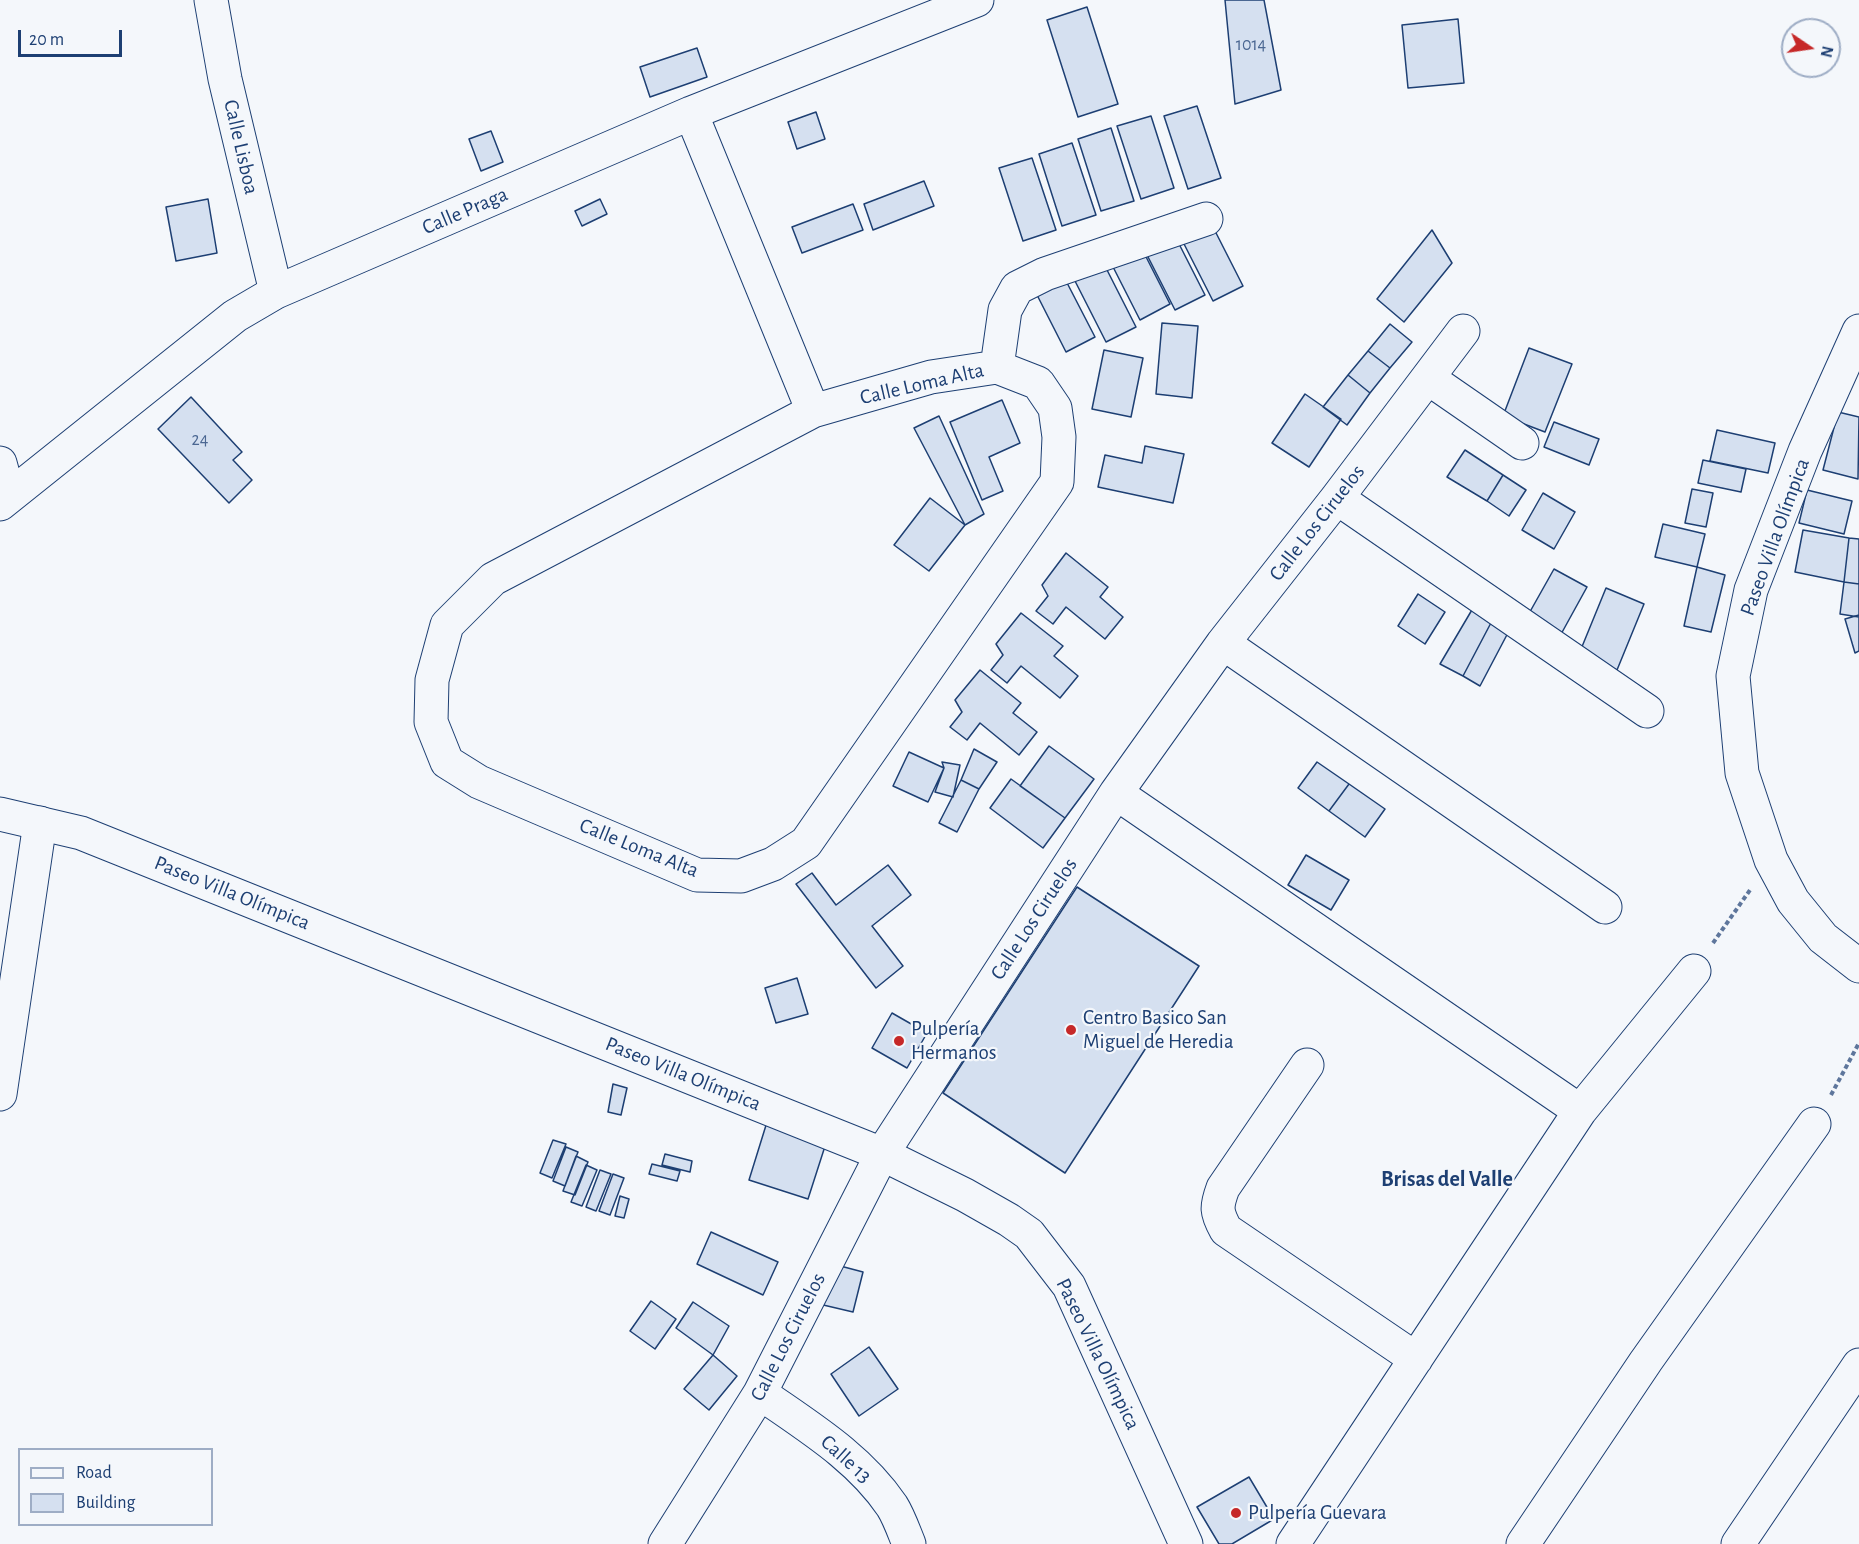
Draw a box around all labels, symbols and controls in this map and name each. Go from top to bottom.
scale bar [21,18,124,56]
north arrow [1781,18,1841,78]
text: 20 m [29,31,64,49]
house number: 1014 [1236,34,1266,56]
text: N [1818,44,1836,59]
street label: Calle Lisboa [218,97,264,197]
street label: Calle Praga [418,182,512,240]
street label: Calle Loma Alta [858,358,986,410]
house number: 24 [192,429,208,451]
street label: Paseo Villa Olímpica [1735,455,1815,619]
street label: Calle Los Ciruelos [1264,460,1370,586]
street label: Calle Loma Alta [576,813,702,883]
street label: Paseo Villa Olímpica [151,850,313,936]
street label: Calle Los Ciruelos [985,853,1083,985]
place label: Centro Basico San Miguel de Heredia [1083,1005,1234,1055]
place label: Pulpería Hermanos [911,1016,997,1066]
marker: Centro Basico San Miguel de Heredia [1064,1023,1078,1037]
street label: Paseo Villa Olímpica [602,1031,764,1117]
marker: Pulpería Hermanos [892,1034,906,1048]
district label: Brisas del Valle [1381,1166,1513,1192]
street label: Calle Los Ciruelos [745,1269,831,1405]
street label: Paseo Villa Olímpica [1050,1274,1146,1434]
street label: Calle 13 [815,1430,877,1488]
legend [18,1448,213,1526]
text: Road [76,1464,112,1482]
text: Building [76,1494,135,1512]
place label: Pulpería Guevara [1248,1500,1387,1526]
marker: Pulpería Guevara [1229,1506,1243,1520]

